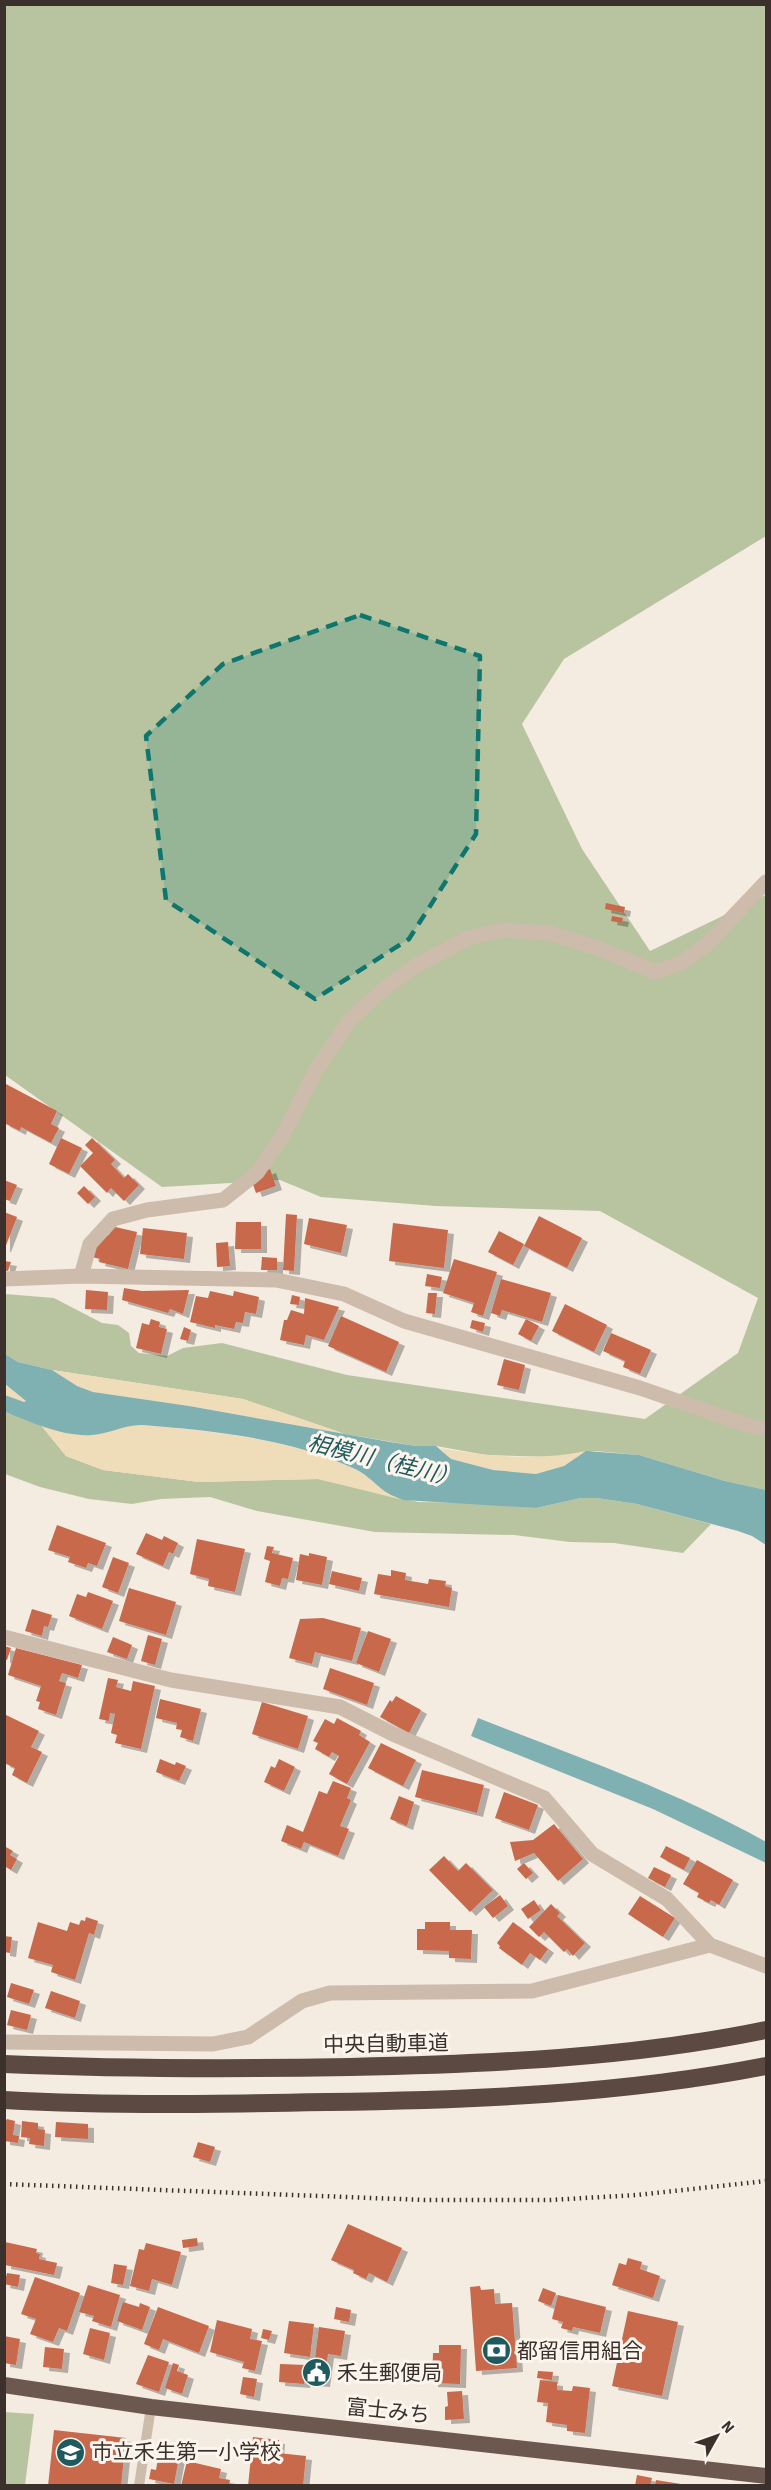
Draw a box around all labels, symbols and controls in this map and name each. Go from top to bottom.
water label: 相模川（桂川） [304,1427,462,1495]
street label: 中央自動車道 [323,2028,449,2060]
bank icon: 都留信用組合 [480,2335,512,2367]
place label: 都留信用組合 [517,2336,643,2366]
public building icon: 禾生郵便局 [300,2357,332,2389]
place label: 禾生郵便局 [337,2358,442,2388]
street label: 富士みち [345,2392,431,2430]
north arrow [687,2406,747,2466]
text: N [716,2416,740,2438]
school or university icon: 市立禾生第一小学校 [55,2436,87,2468]
place label: 市立禾生第一小学校 [92,2437,281,2467]

